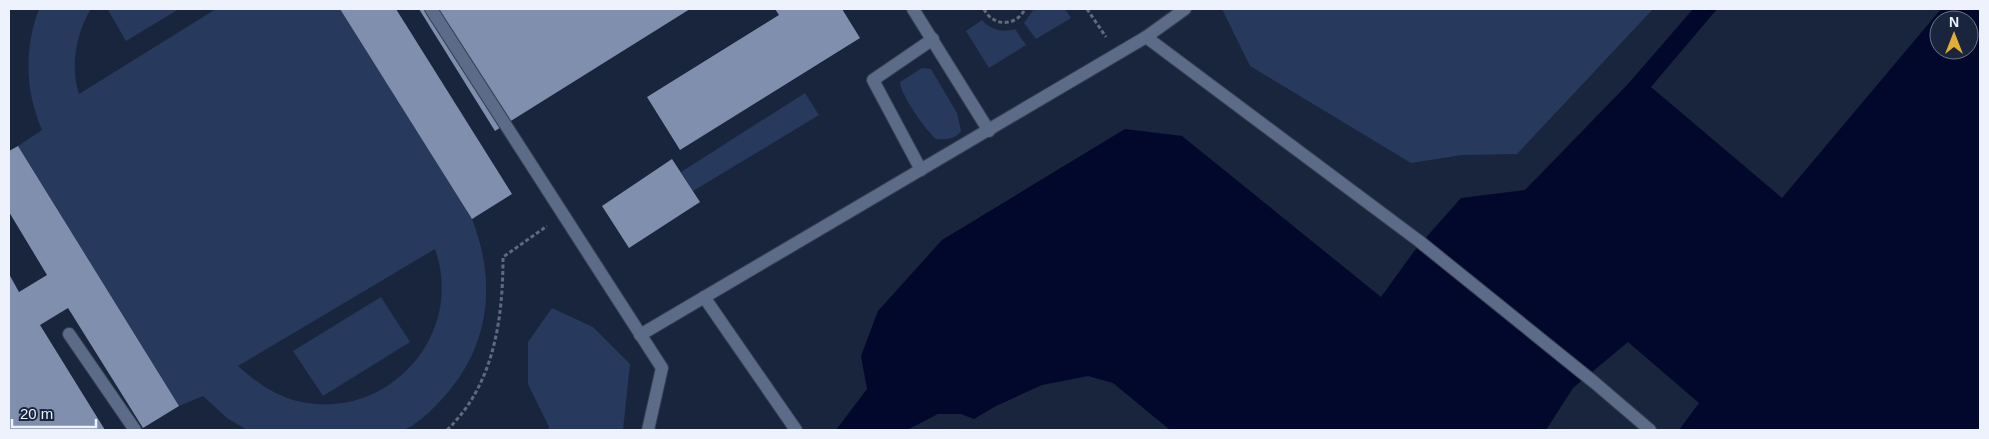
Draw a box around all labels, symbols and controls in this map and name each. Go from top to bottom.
north arrow [1929,10,1979,60]
text: N [1949,14,1959,30]
scale bar [12,396,96,428]
text: 20 m [20,405,53,422]

